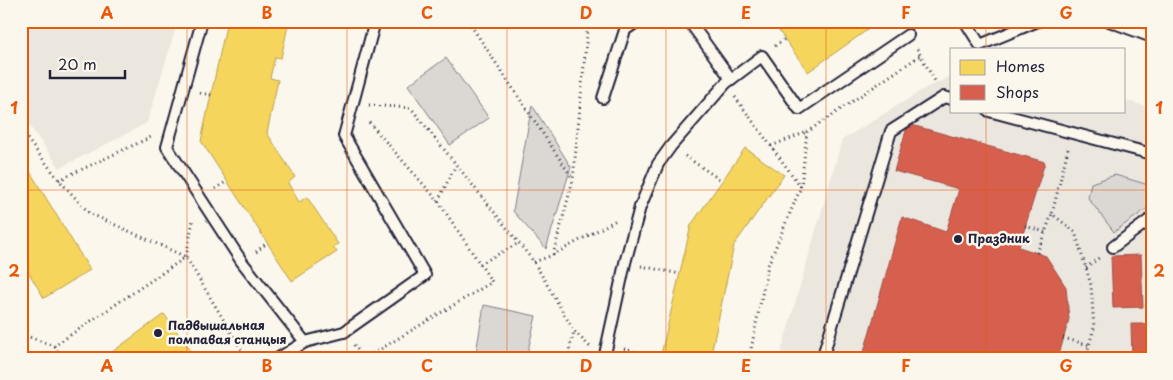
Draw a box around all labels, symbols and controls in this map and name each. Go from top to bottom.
text: A [101,0,114,24]
text: B [262,0,273,24]
text: C [421,0,433,24]
text: D [580,0,592,24]
text: E [741,0,751,24]
text: F [901,0,911,24]
text: G [1059,0,1073,24]
scale bar [50,48,125,80]
legend [950,48,1126,112]
text: 20 m [58,52,97,75]
text: Homes [996,54,1045,77]
text: Shops [996,80,1039,103]
text: 1 [10,95,18,119]
text: 1 [1155,95,1163,119]
place label: Праздник [968,229,1030,247]
marker: Праздник [952,233,964,245]
text: 2 [8,258,20,282]
text: 2 [1153,258,1165,282]
place label: Падвышальная помпавая станцыя [168,316,287,348]
marker: Падвышальная помпавая станцыя [152,327,164,339]
text: A [101,353,114,377]
text: B [262,353,273,377]
text: C [421,353,433,377]
text: D [580,353,592,377]
text: E [741,353,751,377]
text: F [901,353,911,377]
text: G [1059,353,1073,377]

